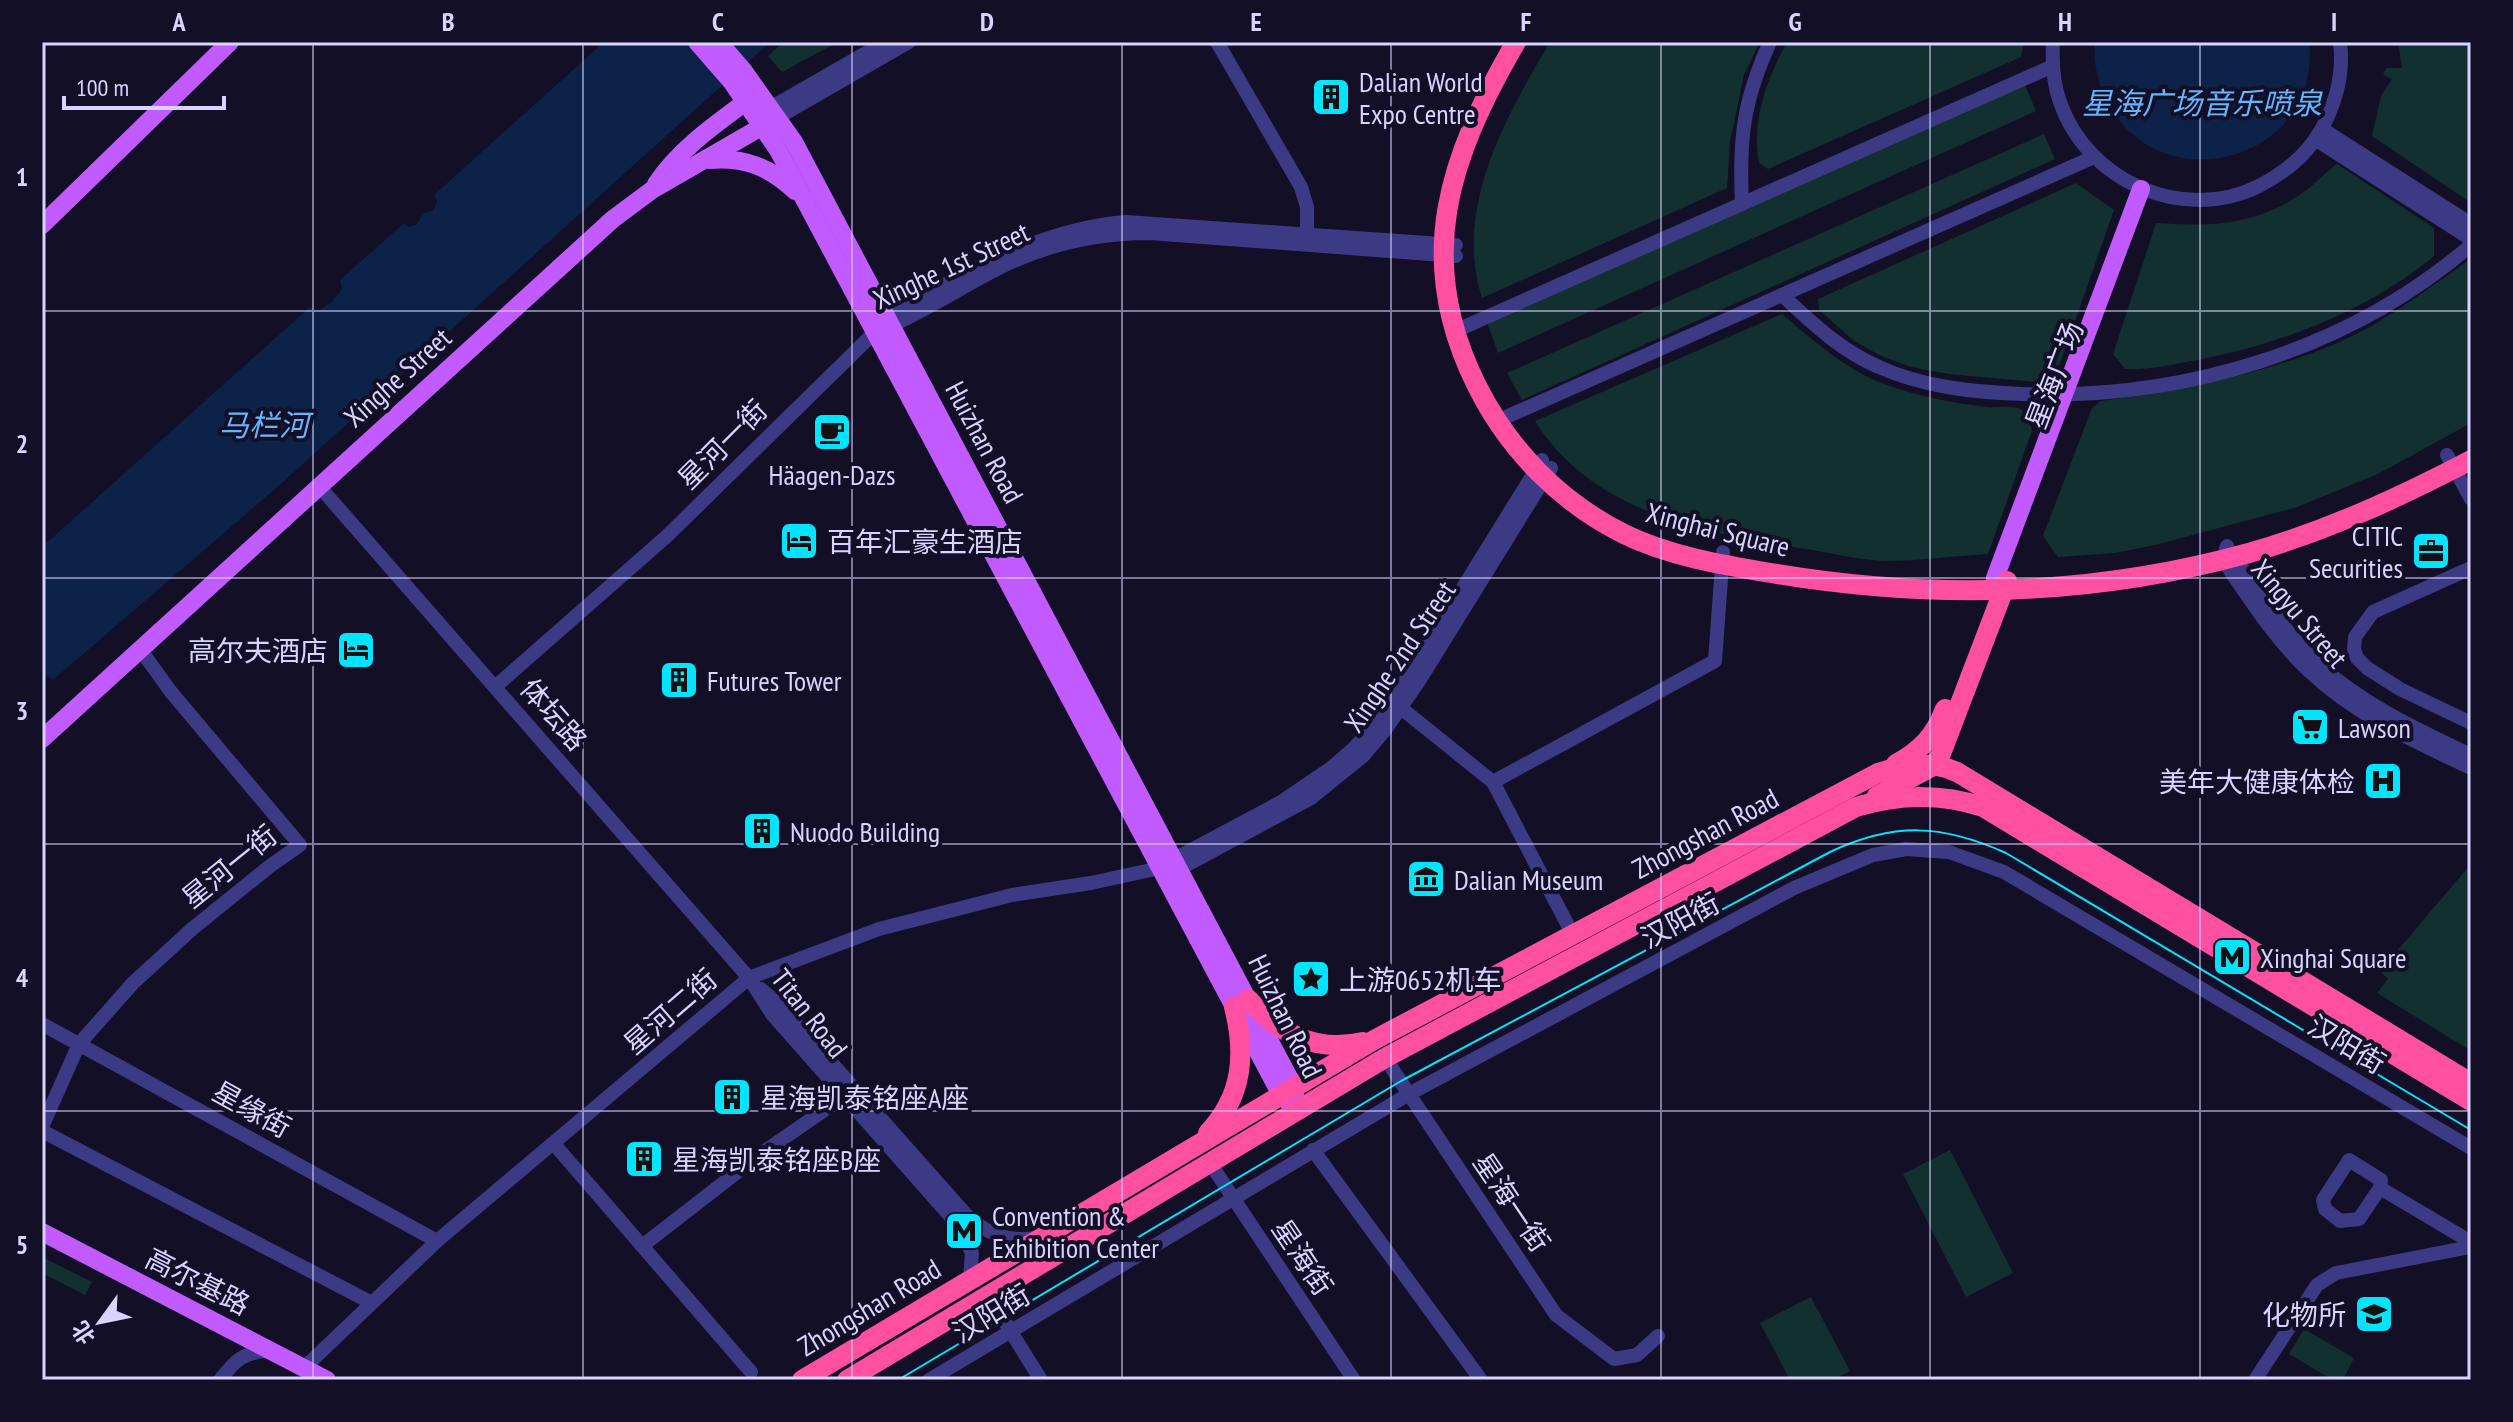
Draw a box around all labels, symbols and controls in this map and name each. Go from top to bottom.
text: A [171,5,186,38]
text: B [442,5,455,38]
text: C [712,5,724,38]
text: D [980,5,994,38]
text: E [1250,5,1262,38]
text: F [1521,5,1532,38]
text: G [1788,5,1802,38]
text: H [2058,5,2072,38]
text: I [2331,5,2337,38]
scale bar [64,60,224,110]
place label: Dalian World Expo Centre [1359,63,1483,132]
text: 100 m [76,72,129,103]
building icon: Dalian World Expo Centre [1310,76,1352,118]
water label: 星海广场音乐喷泉 [2082,83,2323,122]
text: 1 [16,160,28,193]
street label: Xinghe 1st Street [867,213,1035,317]
street label: 星海广场 [2017,316,2091,434]
street label: Xinghe Street [335,319,459,435]
street label: Huizhan Road [937,375,1033,509]
street label: 星河一街 [669,391,775,497]
water label: 马栏河 [219,405,314,444]
cafe icon: Häagen-Dazs [811,411,853,453]
text: 2 [16,427,28,460]
place label: Häagen-Dazs [769,456,895,493]
street label: Xinghai Square [1642,493,1794,565]
place label: CITIC Securities [2309,517,2403,586]
hotel icon: 百年汇豪生酒店 [778,520,820,562]
place label: 百年汇豪生酒店 [827,523,1023,560]
office icon: CITIC Securities [2410,530,2452,572]
street label: Xingyu Street [2244,551,2356,675]
street label: Xinghe 2nd Street [1335,573,1463,739]
hotel icon: 高尔夫酒店 [335,629,377,671]
place label: 高尔夫酒店 [188,632,328,669]
building icon: Futures Tower [658,659,700,701]
place label: Futures Tower [707,662,842,699]
street label: 体坛路 [512,670,596,758]
text: 3 [16,694,28,727]
supermarket icon: Lawson [2289,706,2331,748]
place label: Lawson [2338,709,2411,746]
hospital icon: 美年大健康体检 [2362,760,2404,802]
place label: 美年大健康体检 [2159,763,2355,800]
street label: Zhongshan Road [1626,779,1784,887]
building icon: Nuodo Building [741,810,783,852]
place label: Nuodo Building [790,813,940,850]
street label: 星河一街 [174,816,284,916]
museum icon: Dalian Museum [1405,858,1447,900]
place label: Dalian Museum [1454,861,1603,898]
street label: 汉阳街 [1634,884,1726,956]
metro station icon: Xinghai Square [2211,936,2253,978]
place label: Xinghai Square [2260,939,2407,976]
street label: Huizhan Road [1240,948,1332,1084]
place icon: 上游0652机车 [1290,958,1332,1000]
street label: 星河二街 [616,960,724,1062]
text: 4 [16,961,29,994]
street label: Titan Road [764,961,856,1065]
place label: 上游0652机车 [1339,961,1501,998]
street label: 汉阳街 [2301,1007,2393,1081]
street label: 星缘街 [206,1072,298,1146]
building icon: 星海凯泰铭座A座 [711,1076,753,1118]
place label: 星海凯泰铭座A座 [760,1079,969,1116]
building icon: 星海凯泰铭座B座 [623,1138,665,1180]
place label: 星海凯泰铭座B座 [672,1141,881,1178]
street label: 星海一街 [1465,1145,1559,1259]
place label: Convention & Exhibition Center [992,1197,1159,1266]
metro station icon: Convention & Exhibition Center [943,1210,985,1252]
street label: 星海街 [1264,1212,1342,1302]
text: 5 [16,1228,28,1261]
street label: 高尔基路 [140,1239,256,1323]
street label: Zhongshan Road [791,1250,947,1364]
street label: 汉阳街 [945,1276,1037,1350]
north arrow [60,1282,140,1362]
school or university icon: 化物所 [2353,1293,2395,1335]
place label: 化物所 [2262,1296,2346,1333]
text: 北 [65,1316,101,1350]

